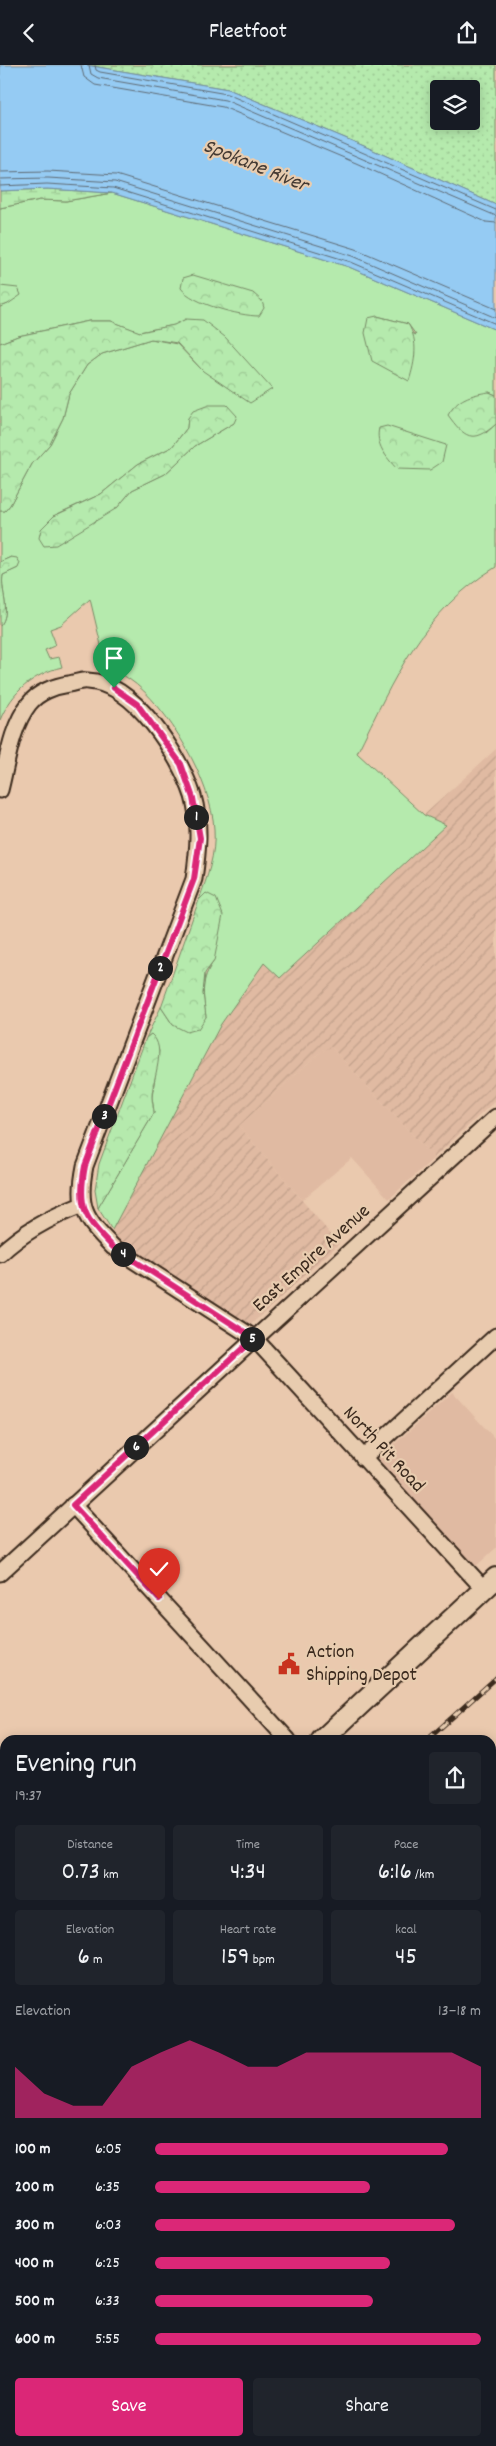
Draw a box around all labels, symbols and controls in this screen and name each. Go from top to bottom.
text: Fleetfoot [209,17,287,48]
icon: back [15,19,43,47]
icon: share [453,19,481,47]
map controls [430,80,480,130]
button: layers [430,80,480,130]
water label: Spokane River [198,132,314,202]
pin [93,637,135,688]
icon: arrive [100,644,128,672]
pin: 1 [184,805,208,829]
text: 1 [195,807,198,827]
pin: 2 [148,955,172,981]
text: 2 [157,958,164,978]
pin: 3 [92,1103,116,1129]
text: 3 [101,1106,108,1126]
street label: East Empire Avenue [247,1198,377,1320]
pin: 4 [110,1241,136,1267]
text: 4 [121,1244,126,1264]
pin: 5 [240,1327,264,1351]
text: 5 [249,1329,256,1349]
street label: North Pit Road [335,1400,431,1500]
pin: 6 [124,1435,148,1459]
text: 6 [133,1437,140,1457]
pin [138,1548,180,1599]
icon: check [145,1555,173,1583]
place label: Action Shipping Depot [306,1639,417,1690]
public building icon: Action Shipping Depot [276,1651,302,1677]
text: Evening run [15,1746,137,1786]
button: share [429,1752,481,1804]
text: 19:37 [15,1785,42,1808]
text: Distance [67,1835,113,1855]
text: Time [236,1835,260,1855]
text: Pace [394,1835,418,1855]
text: 0.73 [61,1855,100,1891]
text: 4:34 [230,1855,266,1891]
text: 6:16 [378,1855,412,1891]
text: km [100,1865,119,1885]
text: /km [412,1865,434,1885]
text: Elevation [66,1920,114,1940]
text: Heart rate [220,1920,276,1940]
text: kcal [395,1920,417,1940]
text: 6 [77,1940,90,1976]
text: 159 [221,1940,250,1976]
text: 45 [395,1940,417,1976]
text: m [90,1950,103,1970]
text: bpm [250,1950,275,1970]
text: Elevation [15,2000,71,2023]
text: 13–18 m [438,2000,481,2023]
text: 100 m [15,2138,51,2161]
text: 6:05 [95,2138,122,2161]
text: 200 m [15,2176,54,2199]
text: 6:35 [95,2176,120,2199]
text: 300 m [15,2214,54,2237]
text: 6:03 [95,2214,121,2237]
text: 400 m [15,2252,54,2275]
text: 6:25 [95,2252,120,2275]
text: 500 m [15,2290,55,2313]
text: 6:33 [95,2290,120,2313]
text: 600 m [15,2328,55,2351]
text: 5:55 [95,2328,120,2351]
button: Save [15,2378,243,2436]
button: Share [253,2378,481,2436]

